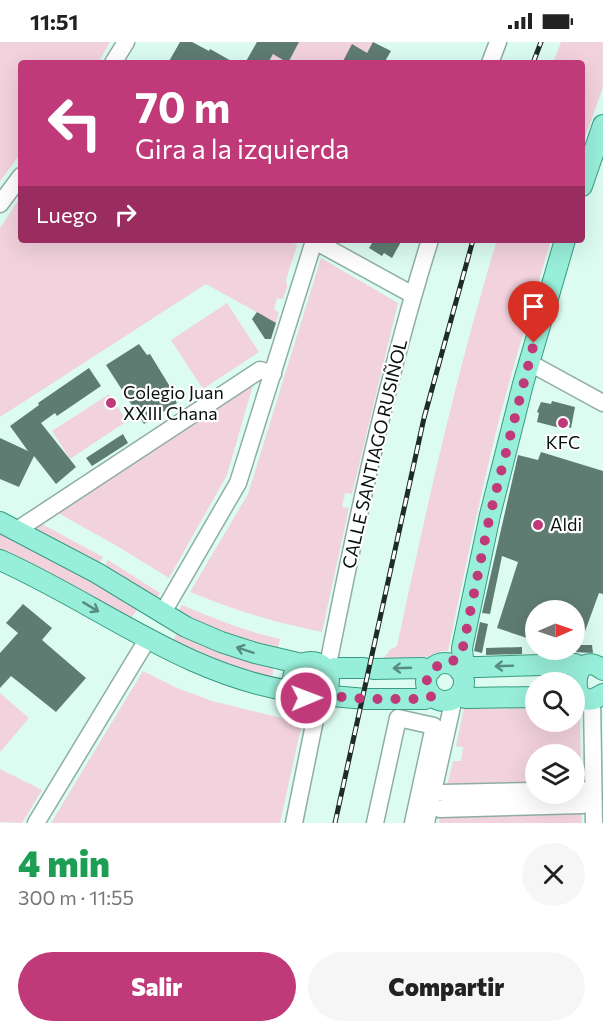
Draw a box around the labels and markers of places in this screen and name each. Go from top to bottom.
pin [508,281,559,343]
place label: Colegio Juan XXIII Chana [123,381,224,424]
marker: Colegio Juan XXIII Chana [104,396,118,410]
marker: KFC [556,416,570,430]
place label: KFC [546,431,580,453]
place label: Aldi [550,513,582,535]
marker: Aldi [531,518,545,532]

